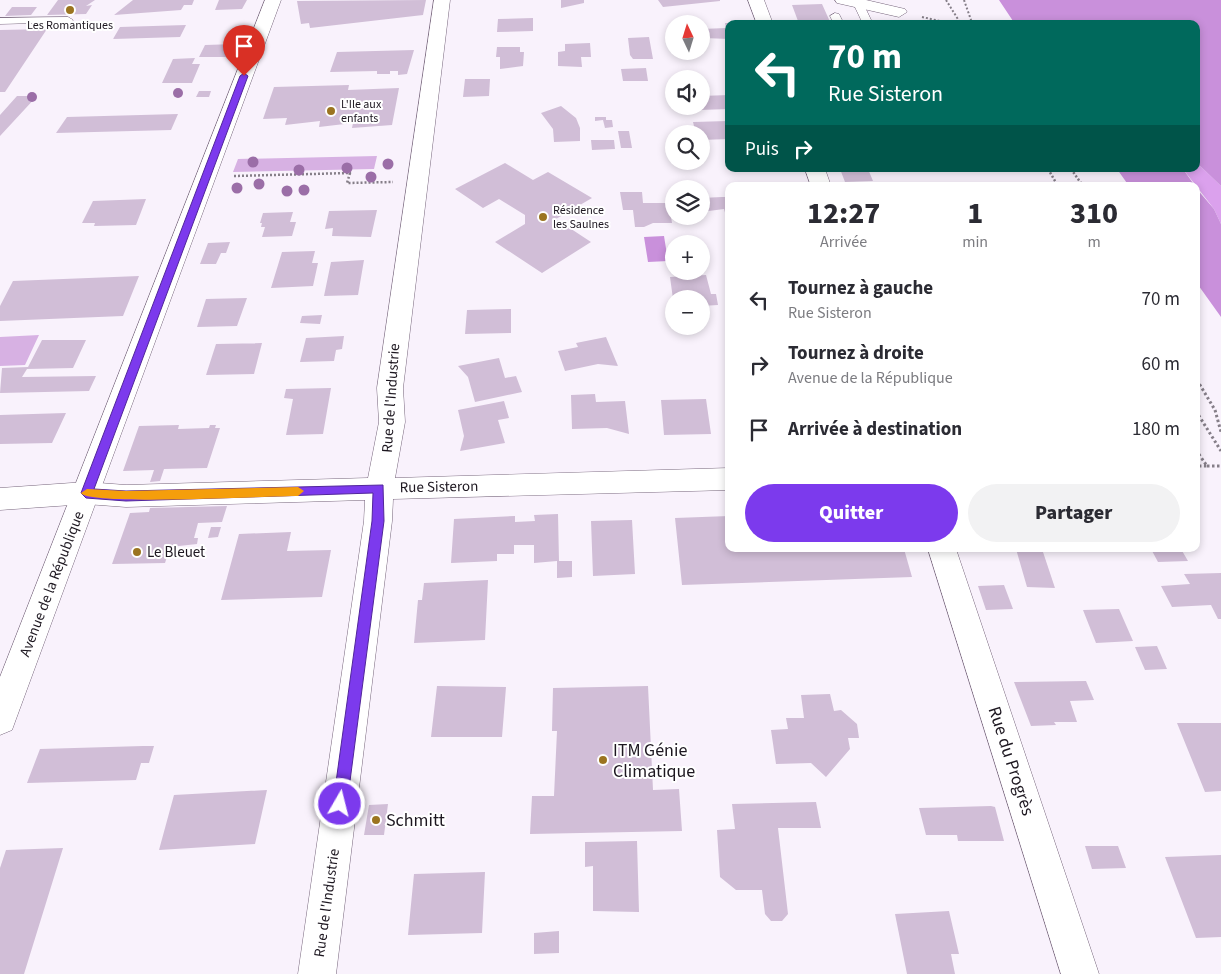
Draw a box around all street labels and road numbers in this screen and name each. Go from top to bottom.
street label: Rue de l'Industrie [377,343,405,453]
street label: Rue Sisteron [400,476,478,498]
street label: Avenue de la République [15,508,89,660]
street label: Rue du Progrès [982,703,1040,819]
street label: Rue de l'Industrie [309,847,345,959]

